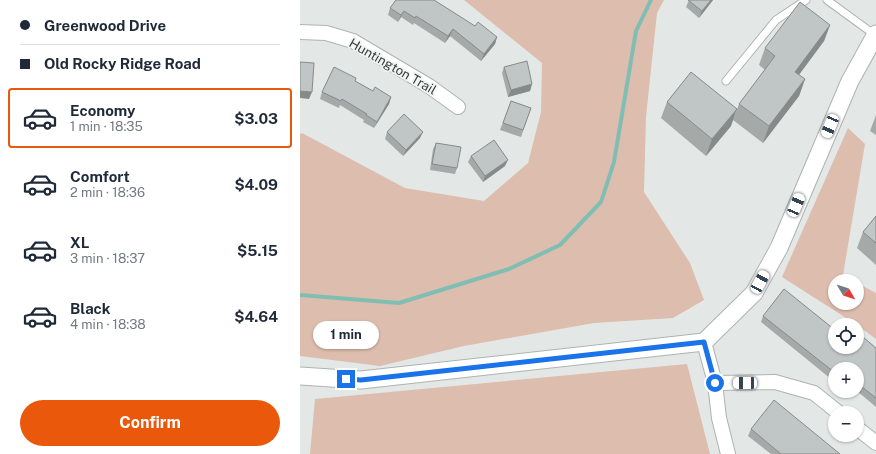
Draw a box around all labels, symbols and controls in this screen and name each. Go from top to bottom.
text: Greenwood Drive [44,17,166,34]
street label: Huntington Trail [346,35,439,98]
text: Old Rocky Ridge Road [44,55,201,72]
icon: car [22,100,58,136]
text: Economy [70,102,135,119]
text: $3.03 [234,110,278,127]
car [820,113,840,139]
text: 1 min · 18:35 [70,119,143,134]
icon: car [22,166,58,202]
text: Comfort [70,168,130,185]
text: $4.09 [234,176,278,193]
text: 2 min · 18:36 [70,185,145,200]
car [786,192,806,218]
icon: car [22,232,58,268]
text: XL [70,234,89,251]
text: $5.15 [237,242,278,259]
text: 3 min · 18:37 [70,251,145,266]
car [749,269,771,295]
north arrow [828,274,864,310]
map controls [828,274,864,442]
icon: car [22,298,58,334]
text: Black [70,300,110,317]
text: $4.64 [234,308,278,325]
text: 4 min · 18:38 [70,317,146,332]
button: locate [828,318,864,354]
callout: 1 min [313,321,379,349]
text: 1 min [330,327,362,342]
button: + [828,362,864,398]
route end [337,370,355,388]
route start [706,374,724,392]
car [733,377,757,389]
button: Confirm [20,400,280,446]
button: − [828,406,864,442]

